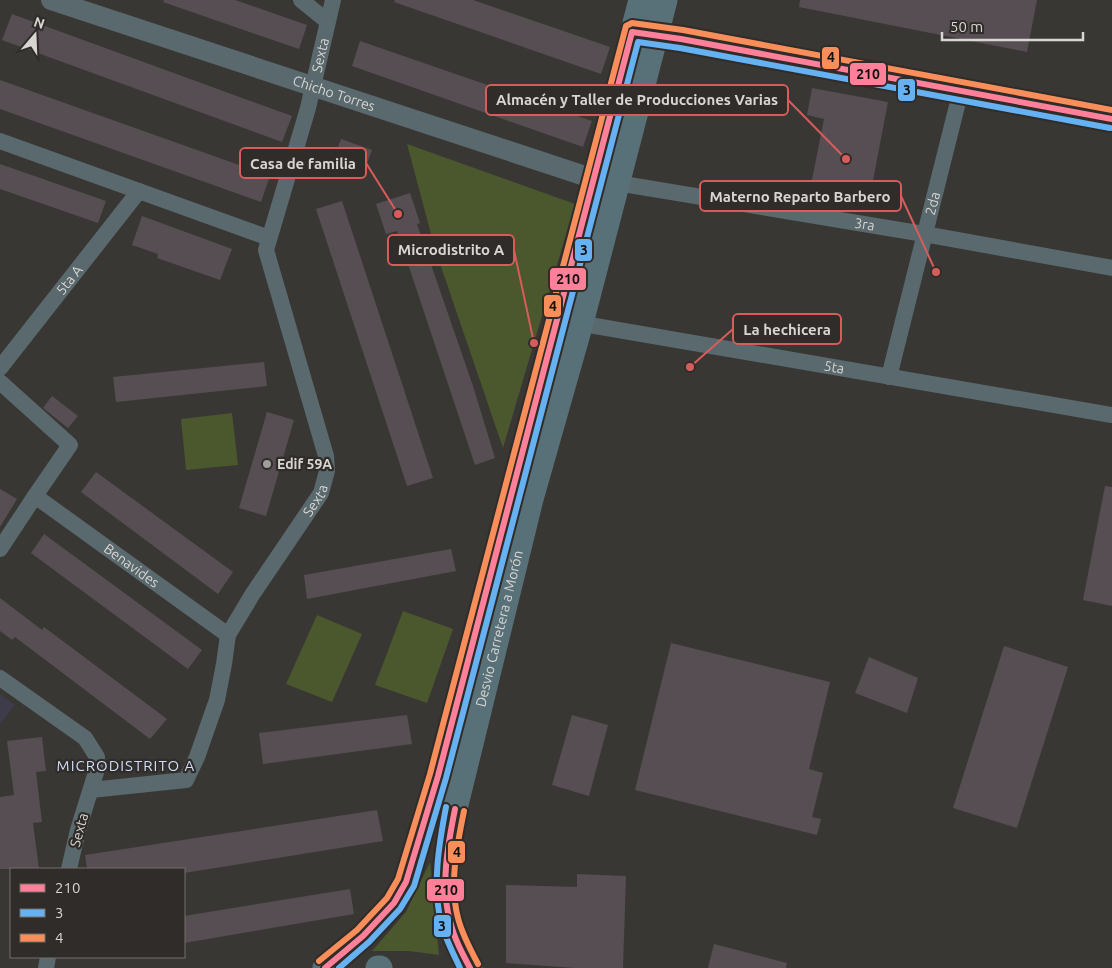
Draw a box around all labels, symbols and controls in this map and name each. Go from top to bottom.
north arrow [10,10,60,60]
scale bar [942,10,1083,42]
text: N [32,13,47,32]
text: 50 m [950,18,983,35]
street label: Sexta [309,36,332,74]
line badge: 4 [821,46,840,70]
text: 4 [827,49,835,65]
line badge: 210 [849,62,887,86]
text: 210 [856,66,880,82]
street label: Chicho Torres [291,72,377,114]
line badge: 3 [897,78,916,102]
text: 3 [903,82,911,98]
callout: Almacén y Taller de Producciones Varias [486,85,788,115]
text: Almacén y Taller de Producciones Varias [496,91,778,108]
callout: Casa de familia [240,148,366,178]
text: Casa de familia [250,155,356,172]
callout: Materno Reparto Barbero [700,181,901,211]
text: Materno Reparto Barbero [709,188,891,205]
street label: 2da [922,190,943,217]
street label: 3ra [853,215,876,234]
callout: Microdistrito A [388,235,514,265]
line badge: 3 [574,238,593,262]
text: Microdistrito A [398,241,505,258]
text: 3 [580,242,588,258]
street label: 5ta A [53,262,86,298]
line badge: 210 [549,267,587,291]
text: 210 [556,271,580,287]
line badge: 4 [543,294,562,318]
text: 4 [549,298,557,314]
callout: La hechicera [733,314,841,344]
text: La hechicera [743,321,831,338]
street label: 5ta [823,358,846,377]
place label: Edif 59A [277,456,332,472]
marker: Edif 59A [261,458,273,470]
street label: Sexta [299,483,331,520]
street label: Benavides [101,540,162,591]
street label: Desvio Carretera a Morón [472,549,526,709]
district label: MICRODISTRITO A [57,757,195,774]
street label: Sexta [67,811,91,849]
line badge: 4 [447,840,466,864]
text: 4 [453,844,461,860]
legend [10,868,185,958]
line badge: 210 [426,878,465,902]
text: 210 [55,879,80,896]
text: 210 [434,882,458,898]
text: 3 [55,904,63,921]
line badge: 3 [433,914,452,938]
text: 3 [438,918,446,934]
text: 4 [55,929,63,946]

